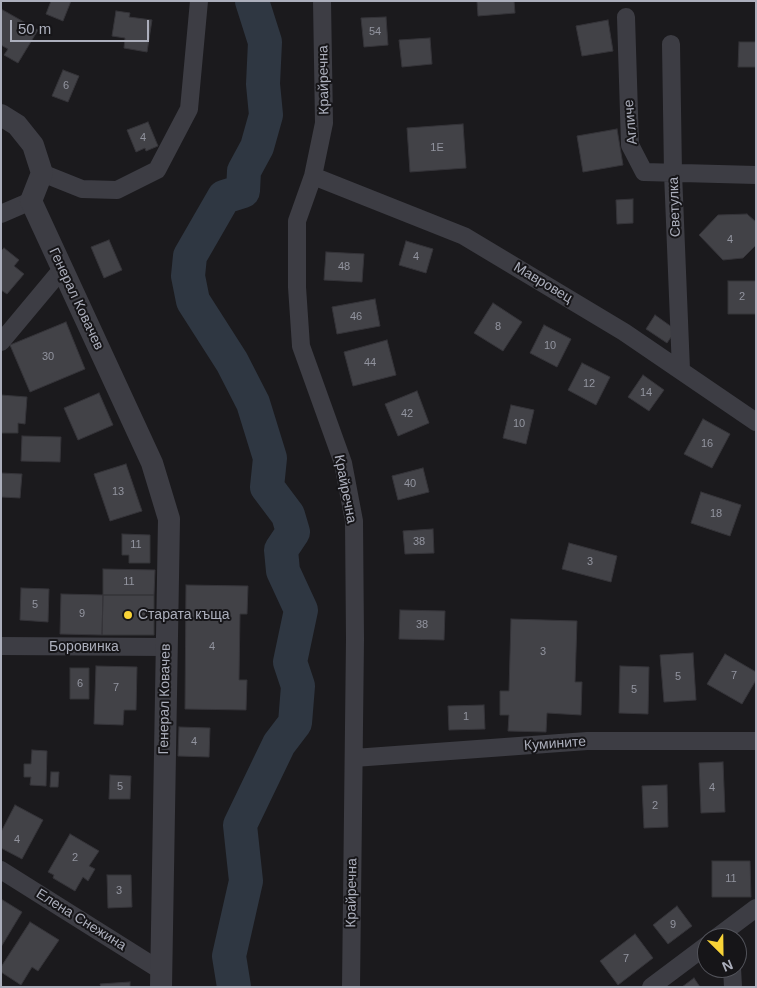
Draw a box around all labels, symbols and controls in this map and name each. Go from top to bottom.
scale bar [12,10,151,42]
text: 50 m [18,20,51,37]
house number: 54 [369,25,381,39]
street label: Крайречна [315,45,333,115]
house number: 6 [63,79,69,93]
street label: Агличе [621,99,641,145]
house number: 4 [140,131,146,145]
house number: 1Е [430,141,444,155]
street label: Светулка [666,177,684,237]
house number: 4 [727,233,733,247]
street label: Генерал Ковачев [45,245,107,353]
house number: 4 [413,250,419,264]
street label: Мавровец [511,259,575,307]
house number: 48 [338,260,350,274]
house number: 2 [739,290,745,304]
house number: 46 [350,310,362,324]
house number: 8 [495,320,501,334]
house number: 10 [544,339,556,353]
house number: 30 [42,350,54,364]
house number: 44 [364,356,376,370]
house number: 12 [583,377,595,391]
house number: 14 [640,386,652,400]
house number: 42 [401,407,413,421]
house number: 10 [513,417,525,431]
house number: 16 [701,437,713,451]
street label: Крайречна [330,453,360,525]
house number: 40 [404,477,416,491]
house number: 13 [112,485,124,499]
house number: 18 [710,507,722,521]
house number: 38 [413,535,425,549]
house number: 11 [130,538,142,552]
house number: 3 [587,555,593,569]
house number: 11 [123,575,135,589]
house number: 5 [32,598,38,612]
house number: 9 [79,607,85,621]
place label: Старата къща [138,607,230,623]
marker: Старата къща [122,609,134,621]
house number: 38 [416,618,428,632]
street label: Боровинка [49,639,119,655]
house number: 4 [209,640,215,654]
street label: Генерал Ковачев [156,643,174,755]
house number: 3 [540,645,546,659]
house number: 7 [731,669,737,683]
house number: 5 [675,670,681,684]
house number: 6 [77,677,83,691]
house number: 7 [113,681,119,695]
house number: 5 [631,683,637,697]
house number: 1 [463,710,469,724]
street label: Кумините [523,733,587,755]
house number: 4 [191,735,197,749]
house number: 5 [117,780,123,794]
house number: 4 [709,781,715,795]
house number: 2 [652,799,658,813]
house number: 4 [14,833,20,847]
house number: 2 [72,851,78,865]
street label: Крайречна [343,858,361,928]
house number: 11 [725,872,737,886]
house number: 3 [116,884,122,898]
street label: Елена Снежина [33,886,129,954]
house number: 9 [670,918,676,932]
north arrow [697,928,747,978]
house number: 7 [623,952,629,966]
text: N [720,957,735,975]

